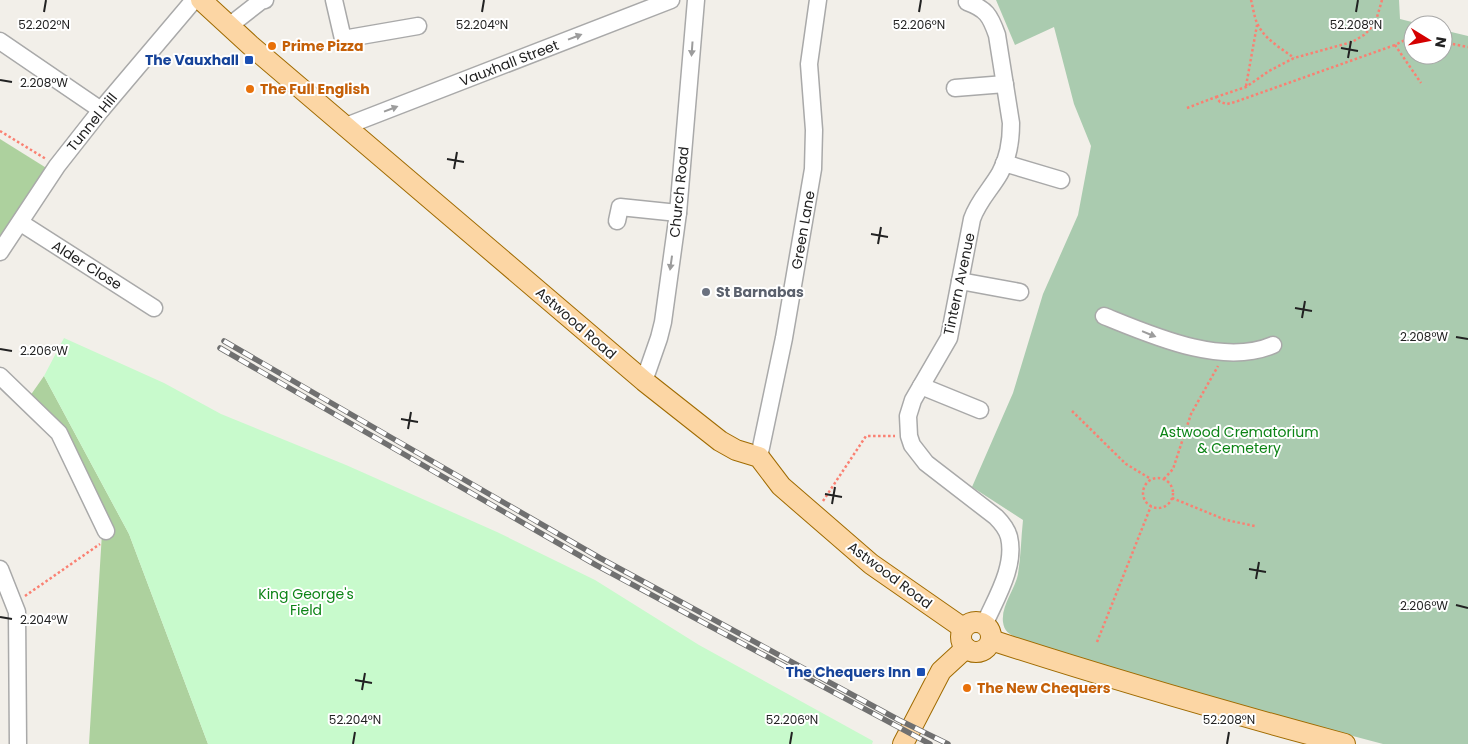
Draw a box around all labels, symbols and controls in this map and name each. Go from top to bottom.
north arrow [1403,15,1453,65]
text: 52.202°N [18,16,70,33]
text: 52.204°N [456,16,508,33]
text: 52.206°N [893,16,945,33]
text: 52.208°N [1330,16,1382,33]
one-way arrow [568,33,582,41]
street label: Vauxhall Street [457,35,561,91]
text: N [1430,35,1452,49]
place label: Prime Pizza [282,36,364,56]
marker: Prime Pizza [266,40,278,52]
one-way arrow [688,41,696,57]
place label: The Vauxhall [145,50,239,70]
marker: The Vauxhall [243,54,255,66]
text: 2.208°W [20,74,68,91]
place label: The Full English [260,79,370,99]
marker: The Full English [244,83,256,95]
street label: Tunnel Hill [62,88,122,156]
one-way arrow [384,105,399,113]
street label: Church Road [664,145,694,239]
street label: Green Lane [786,189,820,271]
street label: Tintern Avenue [938,231,980,337]
street label: Alder Close [48,236,126,295]
one-way arrow [667,255,675,271]
street label: Astwood Road [531,282,621,364]
place label: St Barnabas [716,282,804,302]
marker: St Barnabas [700,286,712,298]
text: 2.208°W [1400,328,1448,345]
one-way arrow [1142,330,1157,338]
text: 2.206°W [20,342,68,359]
park label: Astwood Crematorium & Cemetery [1159,422,1319,458]
street label: Astwood Road [844,537,936,613]
park label: King George's Field [258,584,354,620]
text: 2.206°W [1400,597,1448,614]
text: 2.204°W [20,611,68,628]
place label: The Chequers Inn [786,662,911,682]
marker: The Chequers Inn [915,666,927,678]
place label: The New Chequers [977,678,1111,698]
marker: The New Chequers [961,682,973,694]
text: 52.204°N [329,711,381,728]
text: 52.206°N [766,711,818,728]
text: 52.208°N [1203,711,1255,728]

